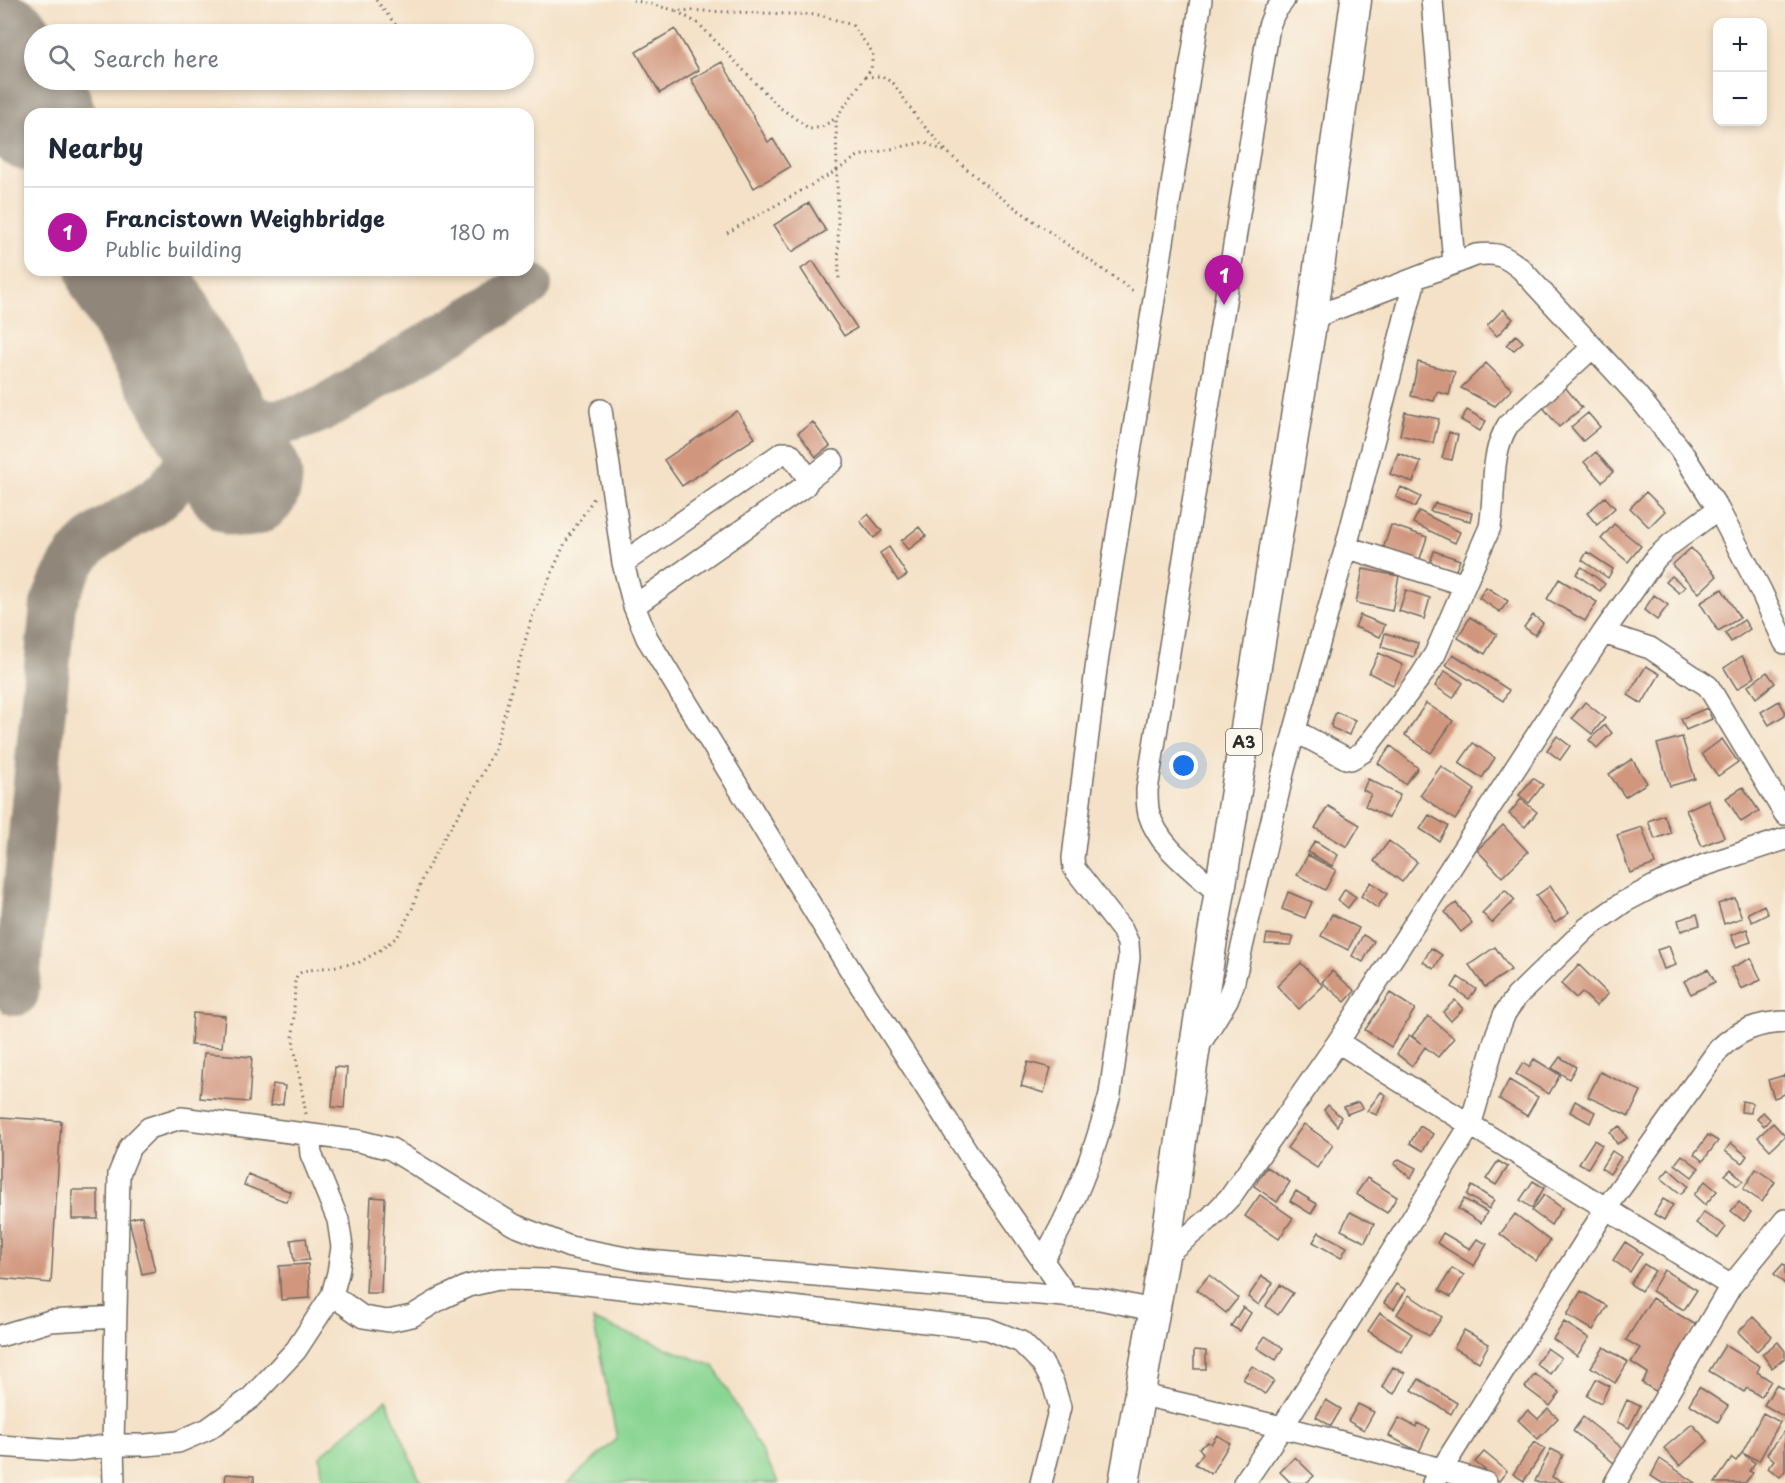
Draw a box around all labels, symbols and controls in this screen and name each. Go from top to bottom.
map controls [1713,18,1767,126]
button: + [1713,18,1767,72]
search box [24,24,534,90]
icon: search [45,41,78,74]
text: Search here [93,41,219,74]
button: − [1713,72,1767,126]
text: Nearby [48,128,143,167]
text: Francistown Weighbridge [105,201,385,234]
text: 1 [63,217,72,247]
text: 180 m [450,217,510,247]
text: Public building [105,234,242,264]
pin: 1 [1204,256,1244,305]
road number: A3 [1226,729,1262,755]
your location [1169,751,1198,780]

